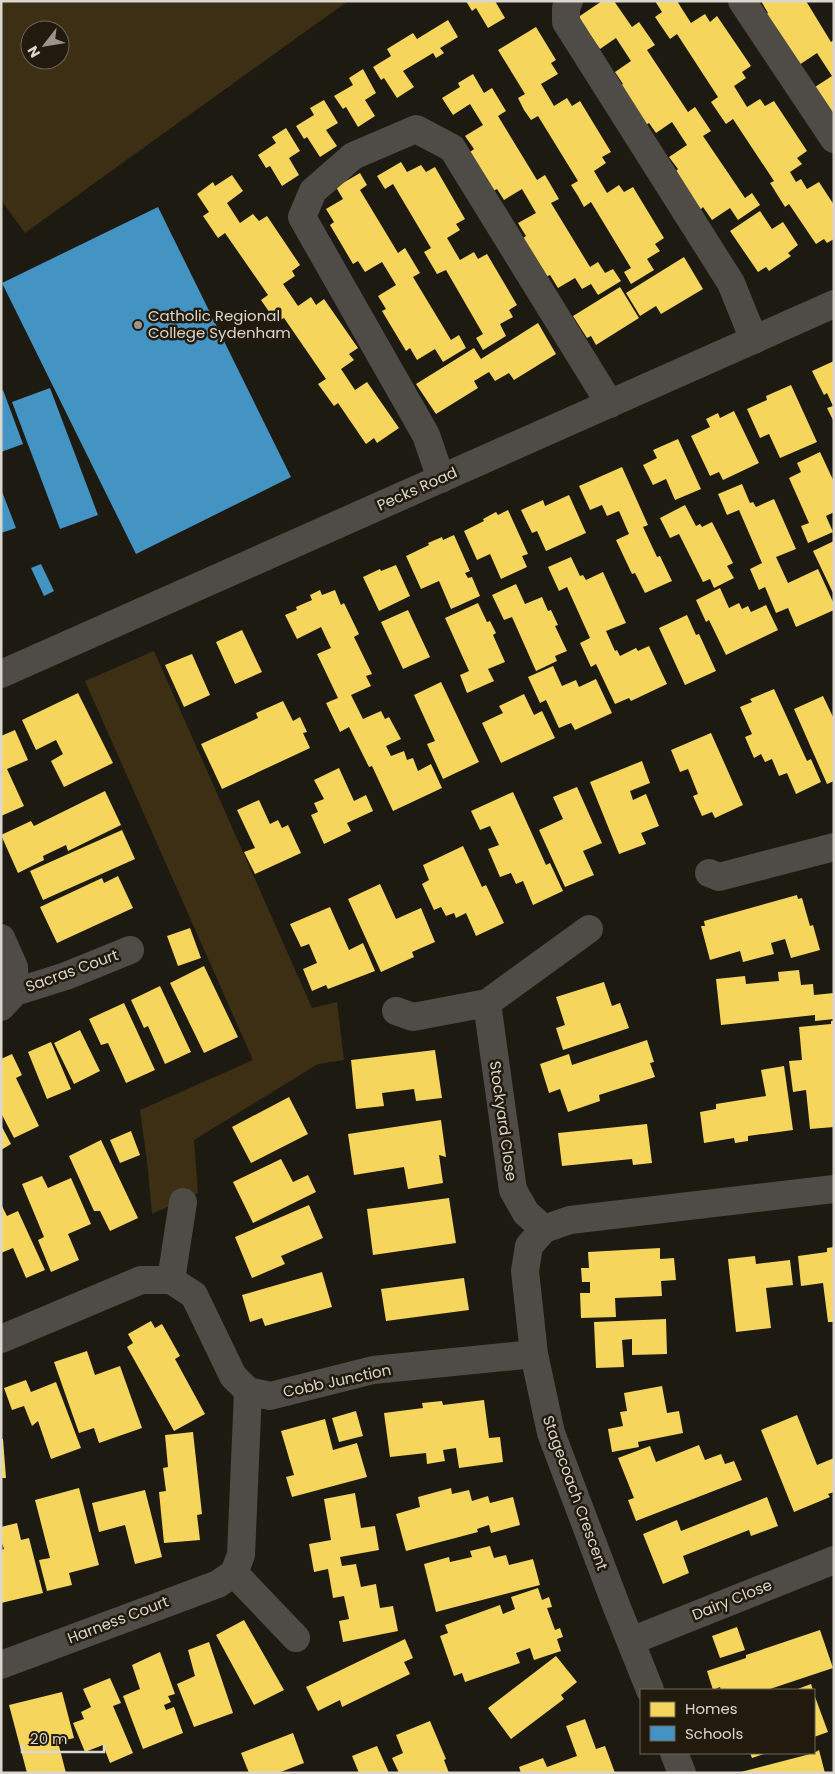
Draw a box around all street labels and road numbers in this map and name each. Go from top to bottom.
street label: Pecks Road [373,462,460,516]
street label: Sacras Court [22,944,121,997]
street label: Stockyard Close [485,1060,522,1182]
street label: Cobb Junction [281,1359,393,1402]
street label: Stagecoach Crescent [538,1413,613,1573]
street label: Dairy Close [689,1574,775,1625]
street label: Harness Court [64,1591,171,1648]

